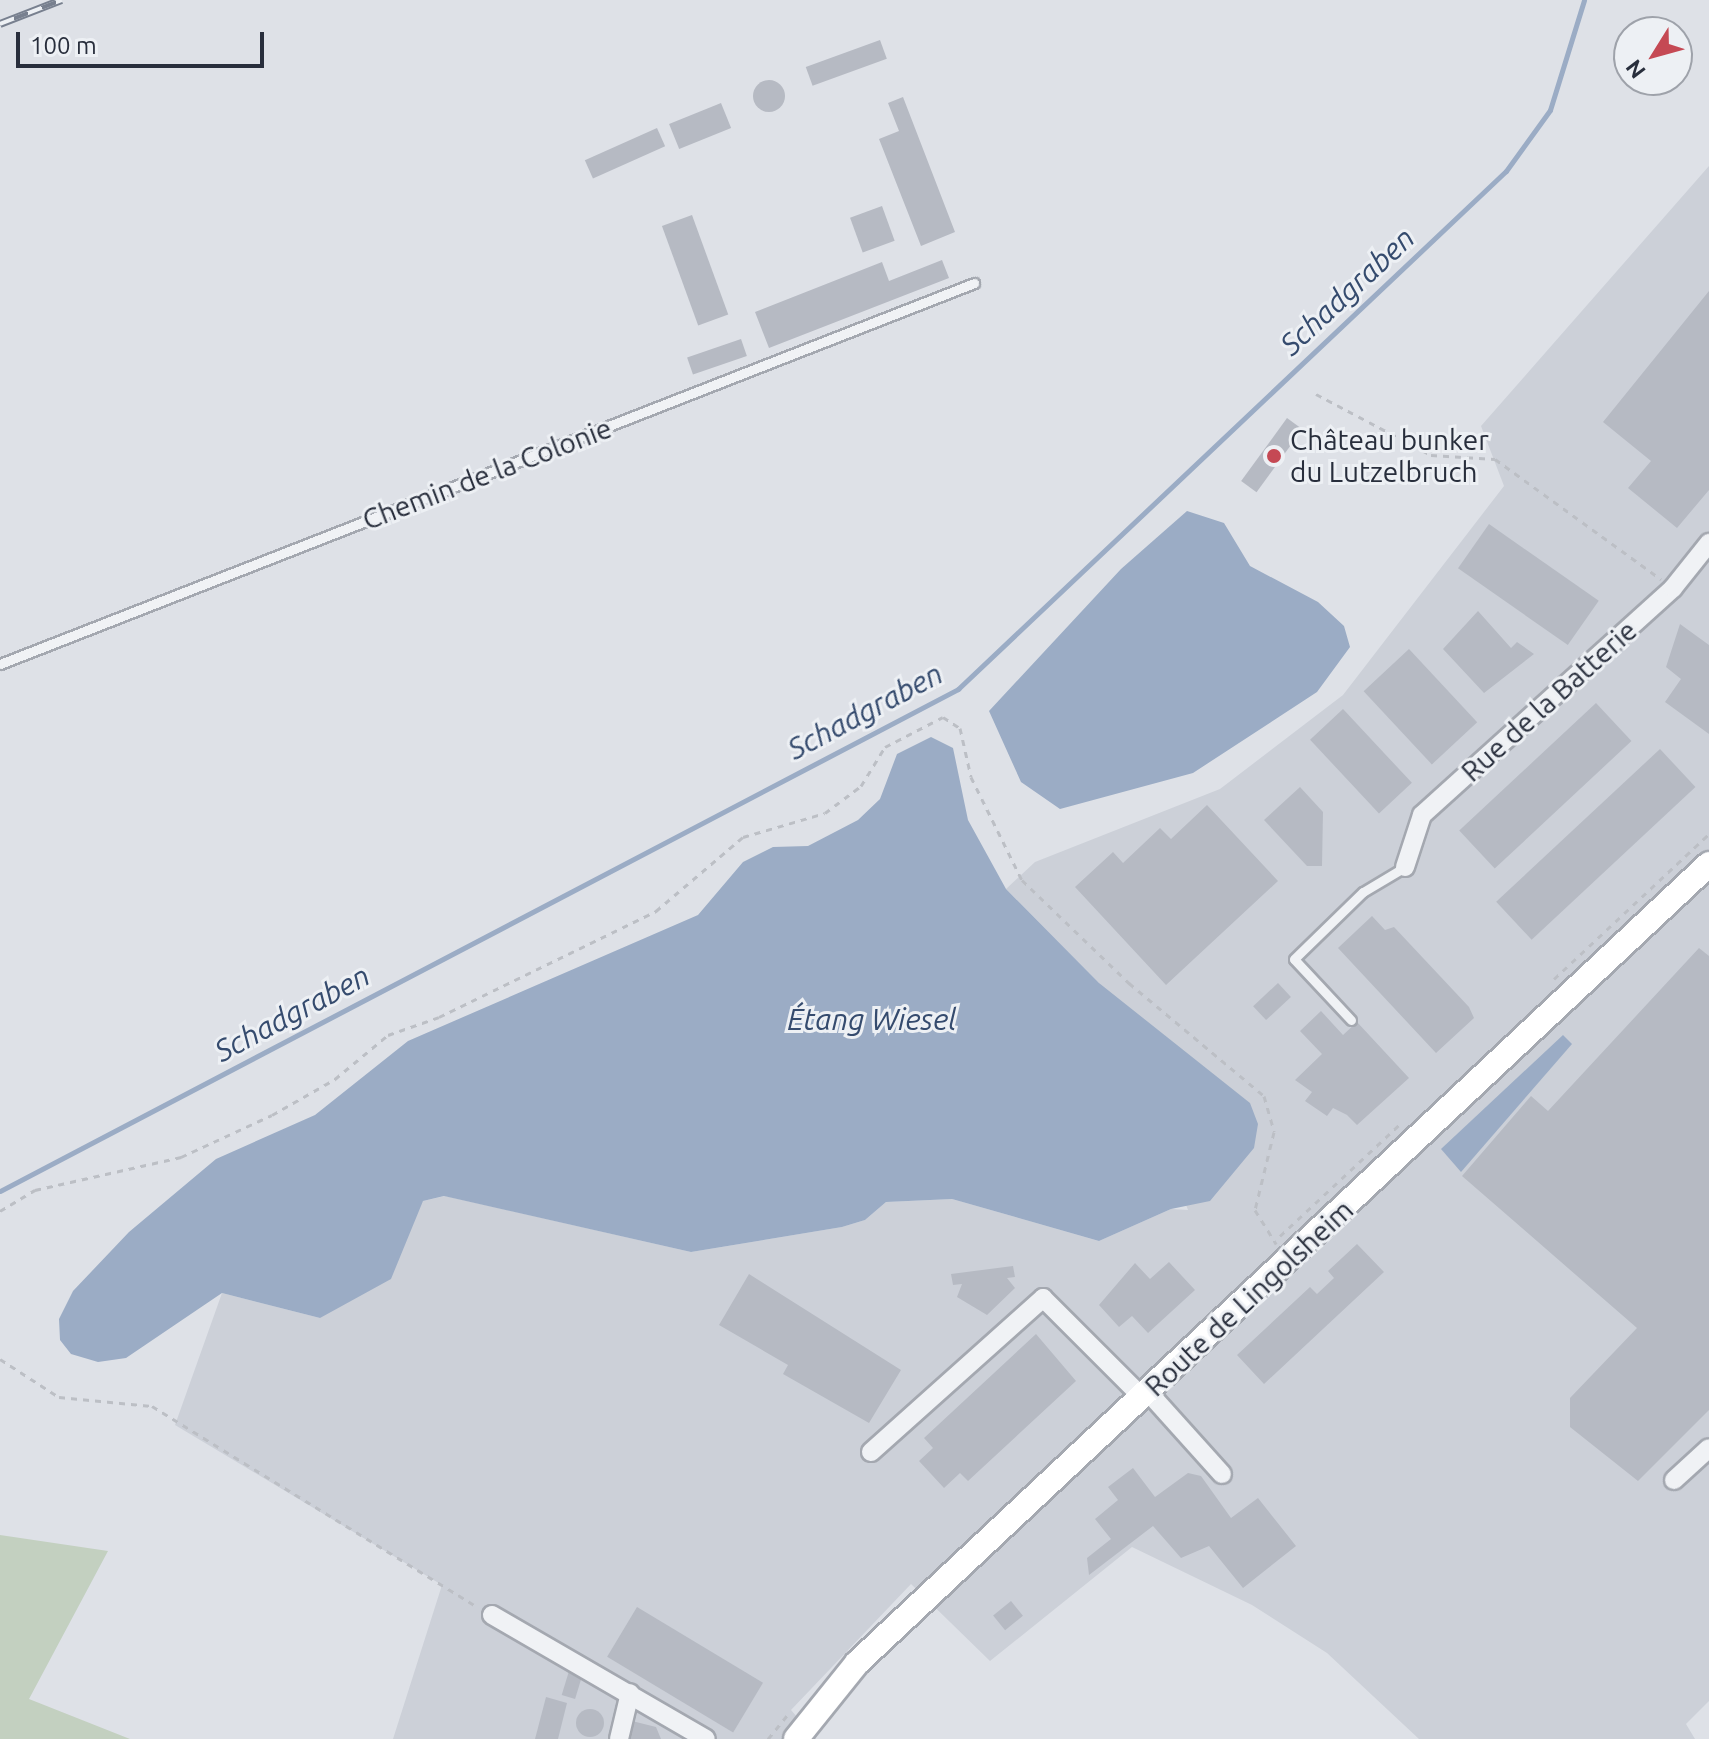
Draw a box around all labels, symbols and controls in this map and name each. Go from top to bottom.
scale bar [20,16,268,66]
north arrow [1613,16,1693,96]
text: 100 m [30,32,97,59]
text: N [1620,55,1650,84]
water label: Schadgraben [1272,220,1422,362]
street label: Chemin de la Colonie [358,411,616,537]
place label: Château bunker du Lutzelbruch [1290,423,1489,489]
marker: Château bunker du Lutzelbruch [1265,447,1283,465]
street label: Rue de la Batterie [1454,614,1644,788]
water label: Schadgraben [781,655,949,767]
water label: Schadgraben [208,957,376,1069]
water label: Étang Wiesel [787,1001,957,1037]
street label: Route de Lingolsheim [1138,1193,1360,1403]

